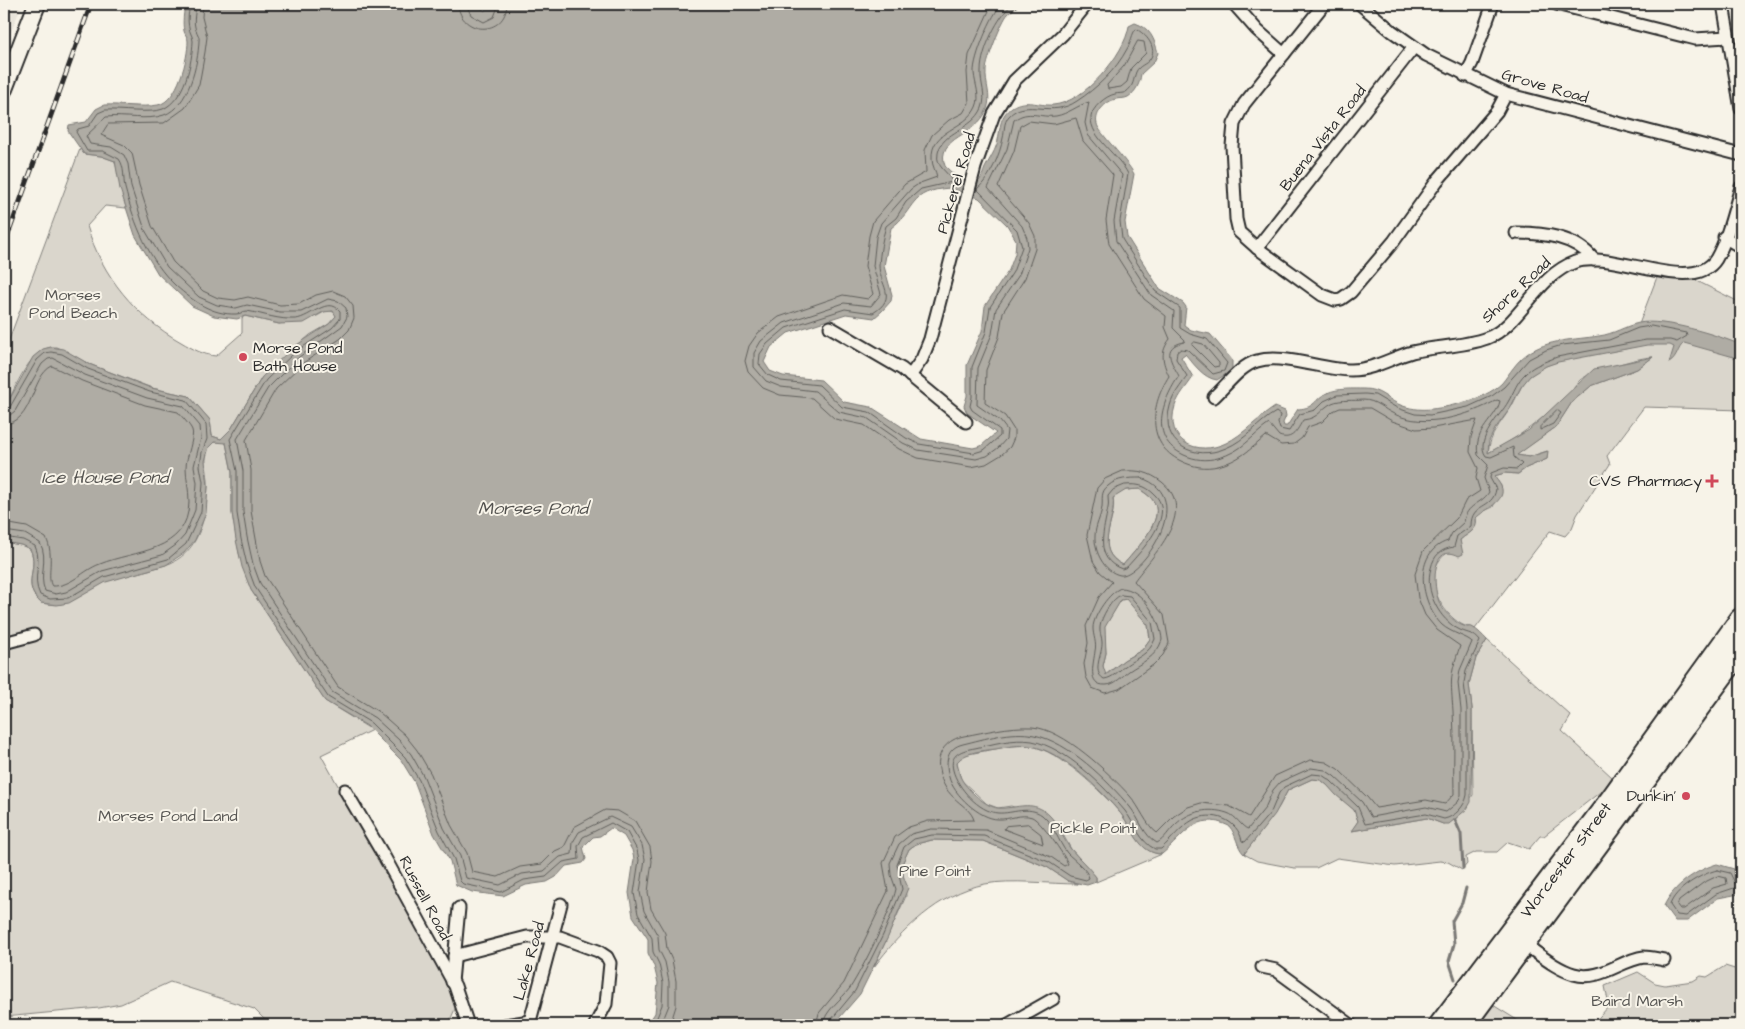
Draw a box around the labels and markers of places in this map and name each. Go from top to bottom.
place label: Morse Pond Bath House [253,337,343,377]
marker: Morse Pond Bath House [237,351,249,363]
place label: CVS Pharmacy [1589,470,1702,493]
marker: CVS Pharmacy [1706,475,1718,487]
place label: Dunkin' [1627,785,1676,807]
marker: Dunkin' [1680,790,1692,802]

